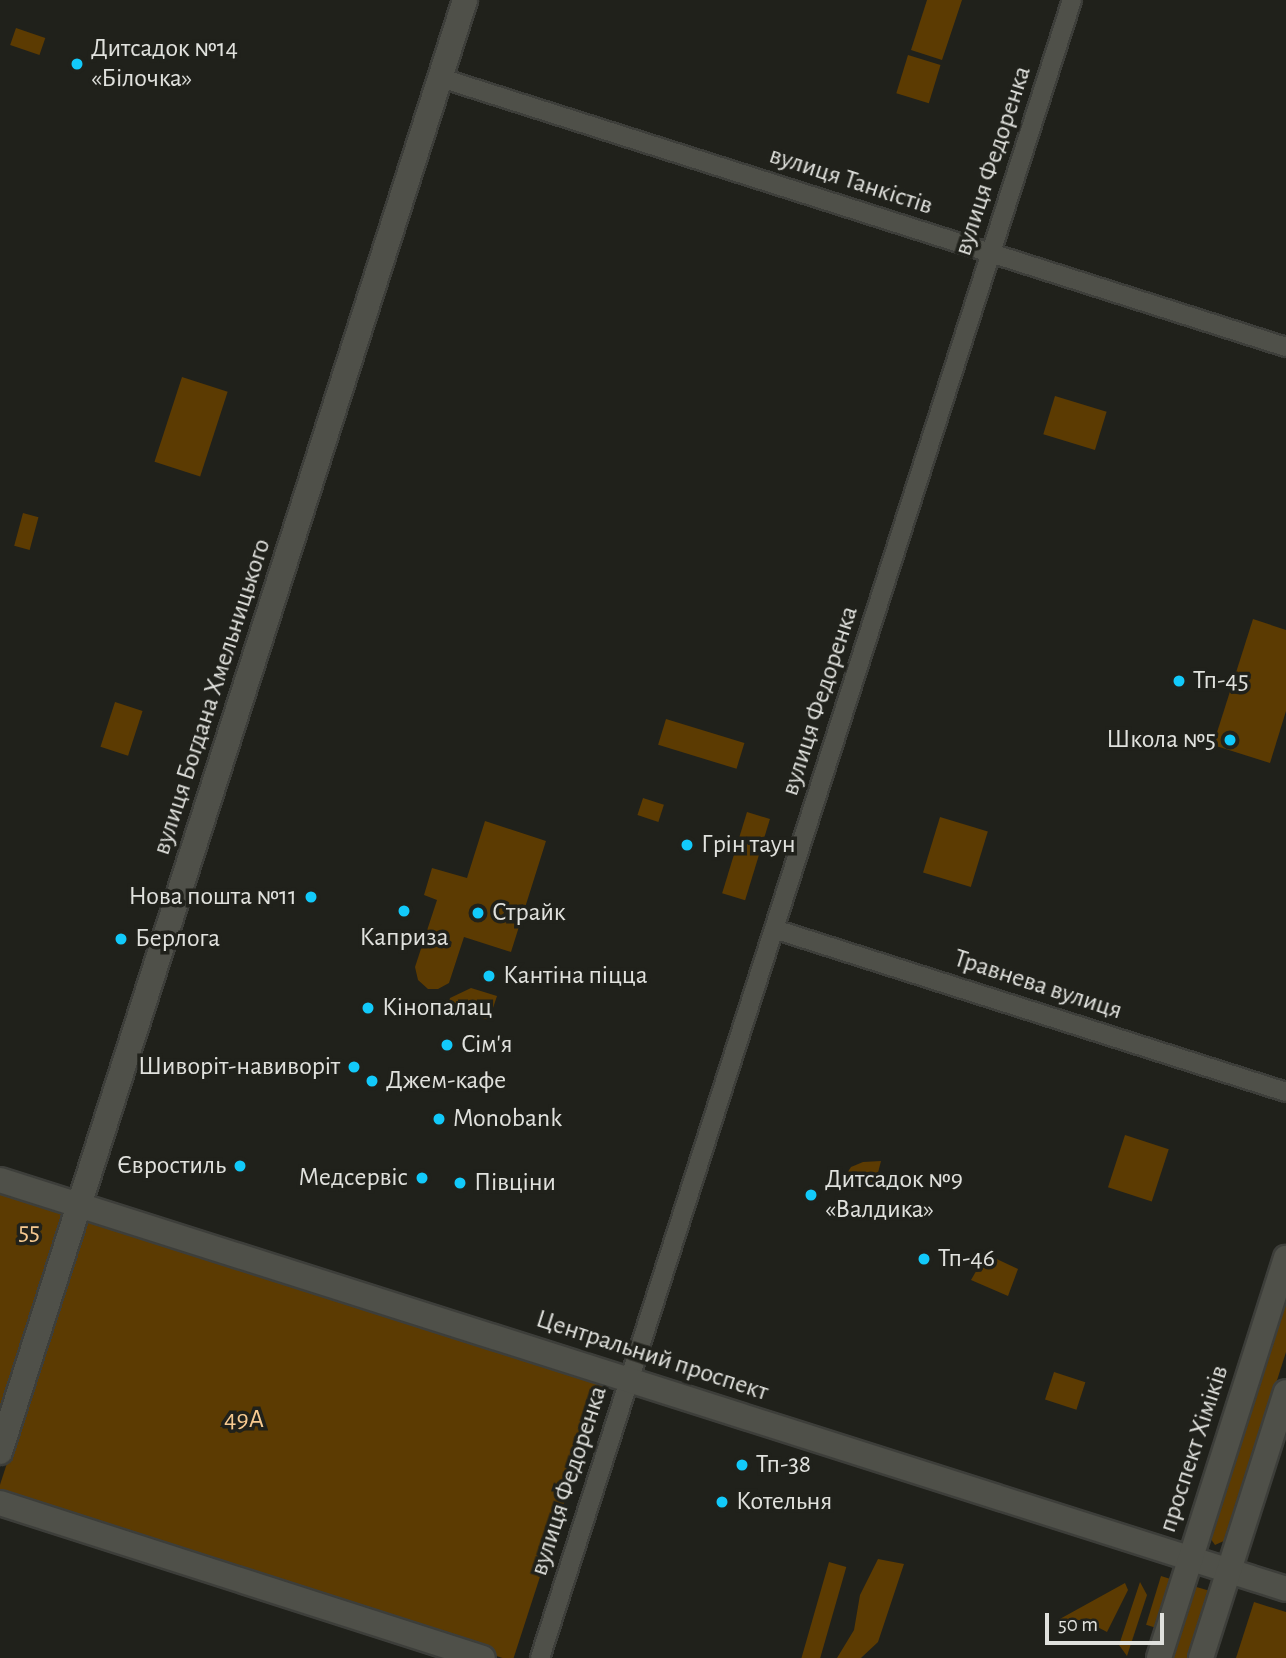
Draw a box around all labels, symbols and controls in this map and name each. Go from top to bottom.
place label: Дитсадок №14 «Білочка» [91,33,238,94]
marker: Дитсадок №14 «Білочка» [69,56,85,72]
street label: вулиця Федоренка [948,62,1038,260]
street label: вулиця Танкістів [765,140,937,222]
street label: вулиця Богдана Хмельницького [146,535,278,859]
street label: вулиця Федоренка [775,602,865,800]
place label: Тп-45 [1193,665,1249,697]
marker: Тп-45 [1171,673,1187,689]
place label: Школа №5 [1106,724,1216,756]
marker: Школа №5 [1222,732,1238,748]
place label: Грін таун [701,829,796,861]
marker: Грін таун [679,837,695,853]
place label: Нова пошта №11 [128,881,297,913]
marker: Нова пошта №11 [303,889,319,905]
place label: Страйк [492,897,566,929]
marker: Каприза [396,903,412,919]
marker: Страйк [470,905,486,921]
place label: Каприза [359,922,449,954]
place label: Берлога [135,923,220,955]
marker: Берлога [113,931,129,947]
street label: Травнева вулиця [950,943,1126,1027]
place label: Кантіна піцца [503,960,648,992]
marker: Кантіна піцца [481,968,497,984]
place label: Кінопалац [382,992,492,1024]
marker: Кінопалац [360,1000,376,1016]
place label: Сім'я [461,1029,513,1061]
marker: Сім'я [439,1037,455,1053]
place label: Шиворіт-навиворіт [138,1051,340,1083]
marker: Шиворіт-навиворіт [346,1059,362,1075]
place label: Джем-кафе [386,1065,506,1097]
marker: Джем-кафе [364,1073,380,1089]
place label: Monobank [453,1103,562,1135]
marker: Monobank [431,1111,447,1127]
place label: Євростиль [117,1150,226,1182]
marker: Євростиль [232,1158,248,1174]
place label: Медсервіс [298,1162,408,1194]
place label: Дитсадок №9 «Валдика» [825,1164,963,1226]
place label: Півціни [474,1167,556,1199]
marker: Медсервіс [414,1170,430,1186]
marker: Півціни [452,1175,468,1191]
marker: Дитсадок №9 «Валдика» [803,1187,819,1203]
park label: 55 [18,1216,40,1248]
place label: Тп-46 [938,1243,995,1275]
marker: Тп-46 [916,1251,932,1267]
street label: Центральний проспект [532,1304,772,1408]
street label: проспект Хіміків [1152,1362,1236,1536]
street label: вулиця Федоренка [524,1382,614,1580]
park label: 49А [224,1404,264,1436]
place label: Тп-38 [756,1449,811,1481]
marker: Тп-38 [734,1457,750,1473]
place label: Котельня [736,1486,832,1518]
marker: Котельня [714,1494,730,1510]
scale bar [1048,1598,1167,1642]
text: 50 m [1058,1614,1098,1635]

